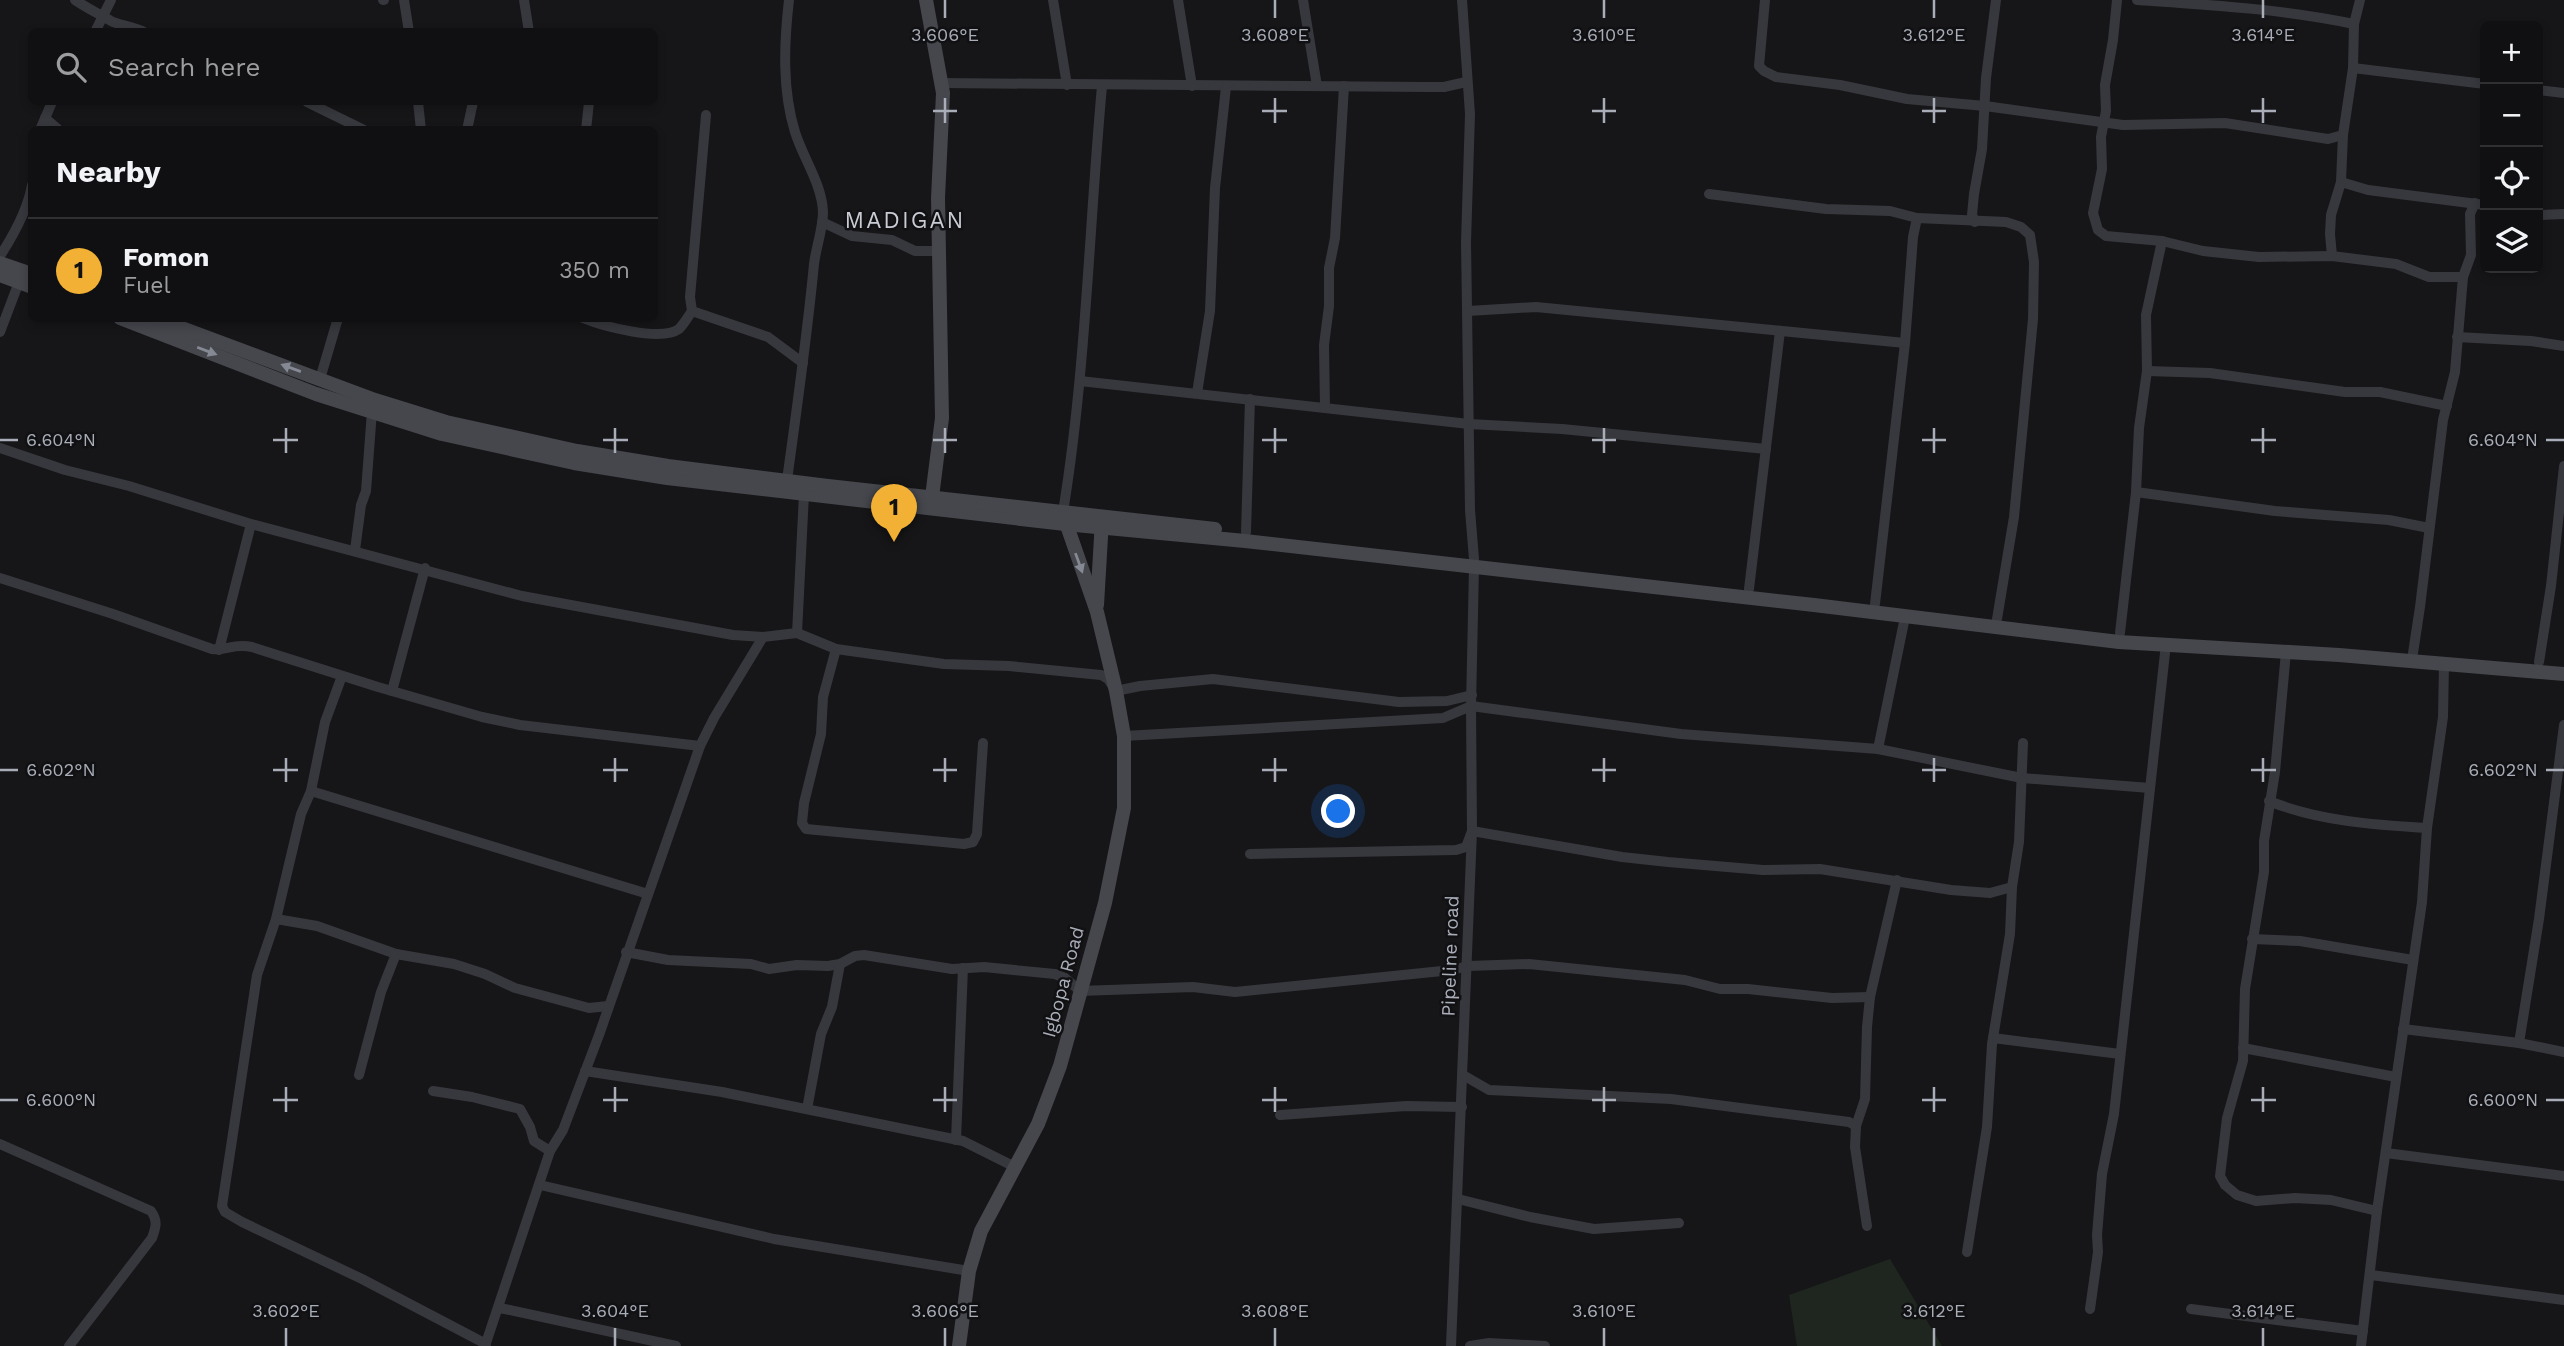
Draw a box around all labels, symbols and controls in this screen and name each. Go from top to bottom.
map controls [2480,21,2543,273]
button: + [2480,21,2543,84]
text: 3.606°E [911,24,979,45]
text: 3.608°E [1241,24,1309,45]
text: 3.610°E [1572,24,1636,45]
text: 3.612°E [1902,24,1966,45]
text: 3.614°E [2231,24,2295,45]
search box [28,28,658,105]
icon: search [52,48,90,86]
text: Search here [108,52,260,82]
button: − [2480,84,2543,147]
button: locate [2480,147,2543,210]
text: Nearby [56,154,161,189]
district label: MADIGAN [845,207,965,234]
button: layers [2480,210,2543,273]
text: Fomon [123,242,209,272]
text: 1 [74,257,84,284]
text: 350 m [559,257,630,284]
text: Fuel [123,272,171,299]
one-way arrow [197,346,218,357]
one-way arrow [281,362,302,373]
text: 6.604°N [26,429,96,450]
text: 6.604°N [2468,429,2538,450]
pin: 1 [871,484,917,542]
one-way arrow [1074,552,1085,573]
text: 6.602°N [26,759,96,780]
text: 6.602°N [2468,759,2538,780]
your location [1321,794,1355,828]
street label: Pipeline road [1436,895,1464,1017]
street label: Igbopa Road [1037,924,1089,1040]
text: 6.600°N [26,1089,96,1110]
text: 6.600°N [2468,1089,2538,1110]
text: 3.602°E [252,1300,320,1321]
text: 3.604°E [581,1300,649,1321]
text: 3.606°E [911,1300,979,1321]
text: 3.608°E [1241,1300,1309,1321]
text: 3.610°E [1572,1300,1636,1321]
text: 3.612°E [1902,1300,1966,1321]
text: 3.614°E [2231,1300,2295,1321]

